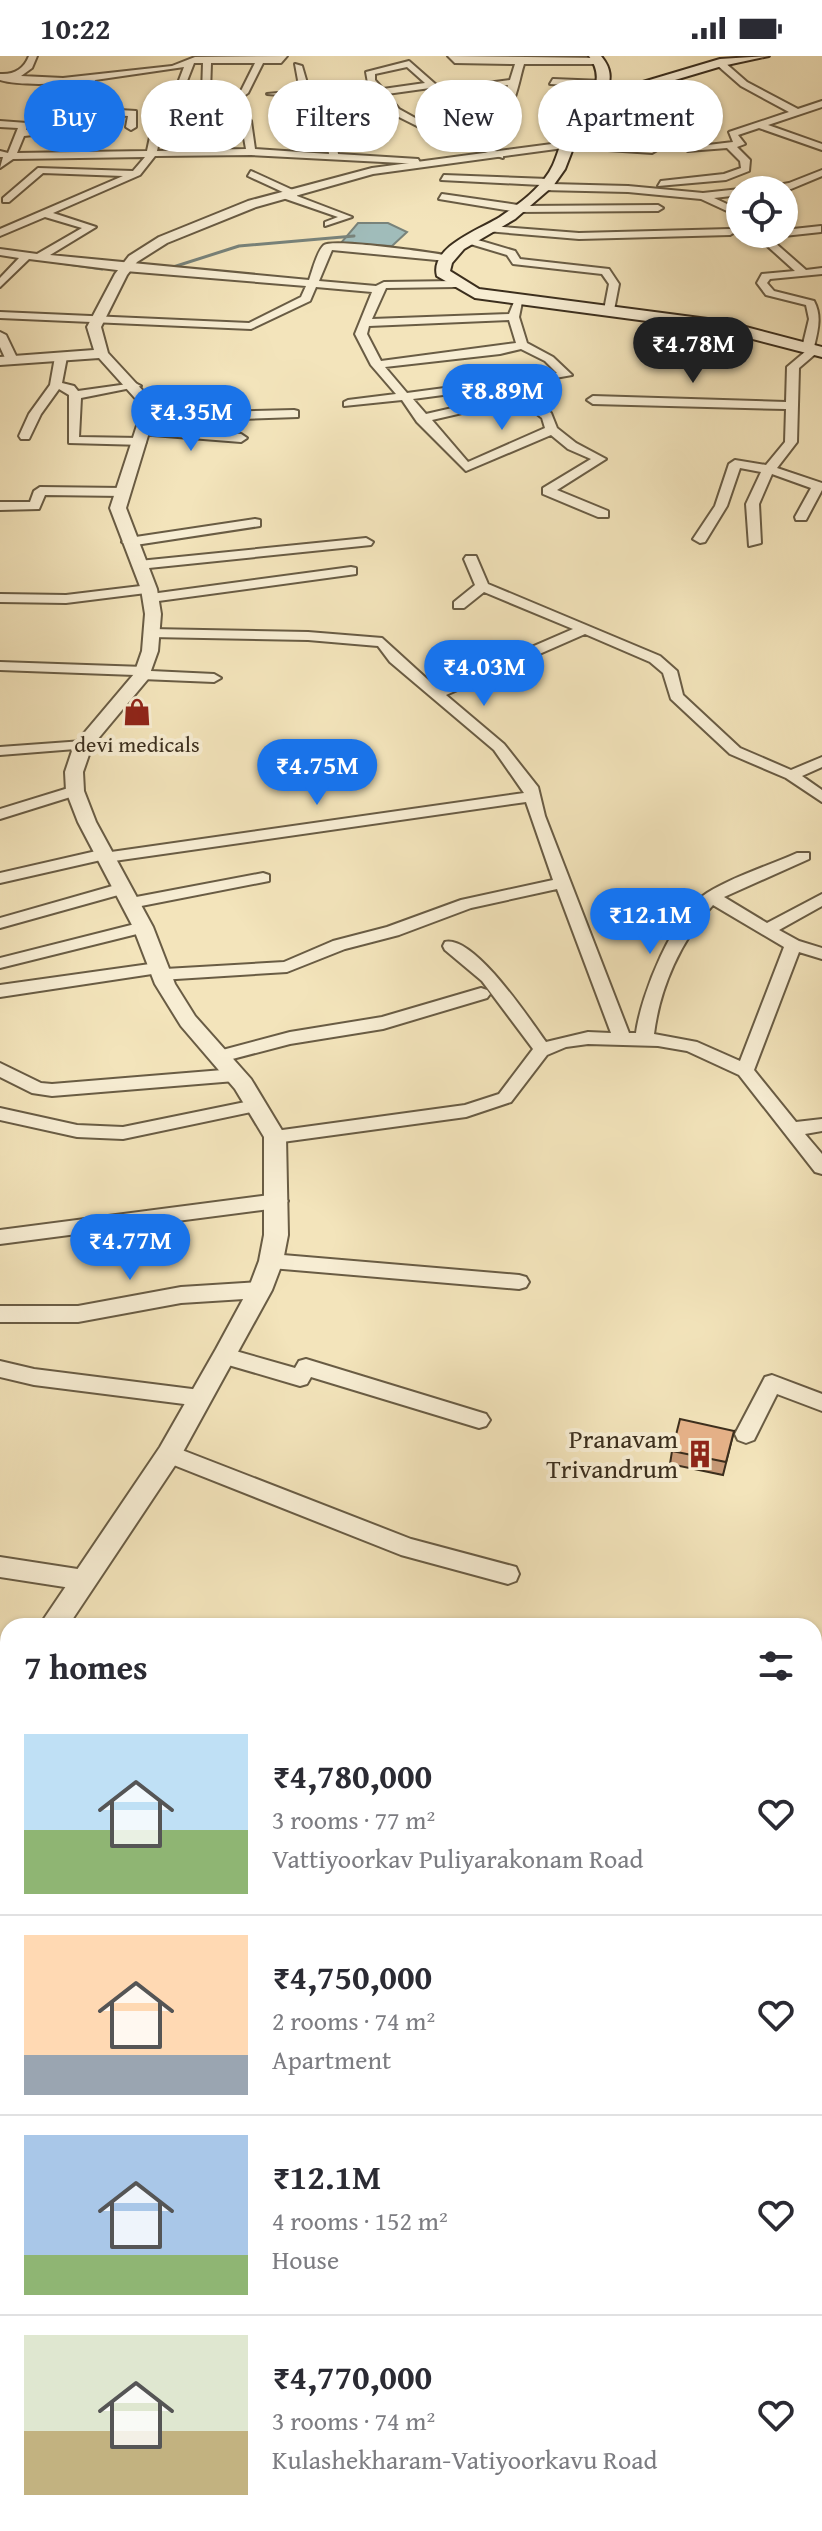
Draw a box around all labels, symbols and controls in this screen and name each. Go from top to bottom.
text: 10:22 [40,6,111,50]
chip: Buy [24,80,125,152]
chip: Rent [141,80,252,152]
chip: Filters [268,80,399,152]
chip: New [415,80,522,152]
chip: Apartment [538,80,723,152]
map controls [726,176,798,248]
button: locate [726,176,798,248]
pin: ₹4.78M [628,317,758,385]
text: ₹4.78M [651,323,735,362]
pin: ₹8.89M [437,364,567,432]
text: ₹8.89M [460,370,544,409]
pin: ₹4.35M [126,385,256,453]
text: ₹4.35M [149,391,233,430]
pin: ₹4.03M [419,640,549,708]
text: ₹4.03M [442,646,526,685]
shop icon: devi medicals [122,697,152,727]
place label: devi medicals [74,728,200,760]
pin: ₹4.75M [252,739,382,807]
text: ₹4.75M [275,745,359,784]
pin: ₹12.1M [585,888,715,956]
text: ₹12.1M [608,894,692,933]
pin: ₹4.77M [65,1214,195,1282]
text: ₹4.77M [88,1220,172,1259]
place label: Pranavam Trivandrum [546,1419,678,1488]
building icon: Pranavam Trivandrum [685,1439,715,1469]
text: 7 homes [24,1642,148,1691]
icon: filters [754,1644,798,1688]
text: ₹4,780,000 [272,1751,432,1800]
icon: home [88,1766,184,1862]
icon: heart [754,1792,798,1836]
text: 3 rooms · 77 m² [272,1800,435,1839]
text: Vattiyoorkav Puliyarakonam Road [272,1839,643,1878]
text: ₹4,750,000 [272,1952,432,2001]
icon: home [88,1967,184,2063]
icon: heart [754,1993,798,2037]
text: 2 rooms · 74 m² [272,2001,435,2040]
text: Apartment [272,2040,391,2079]
text: ₹12.1M [272,2152,381,2201]
icon: home [88,2167,184,2263]
icon: heart [754,2193,798,2237]
text: 4 rooms · 152 m² [272,2201,448,2240]
text: House [272,2240,339,2279]
text: ₹4,770,000 [272,2352,432,2401]
icon: home [88,2367,184,2463]
icon: heart [754,2393,798,2437]
text: 3 rooms · 74 m² [272,2401,435,2440]
text: Kulashekharam-Vatiyoorkavu Road [272,2440,657,2479]

